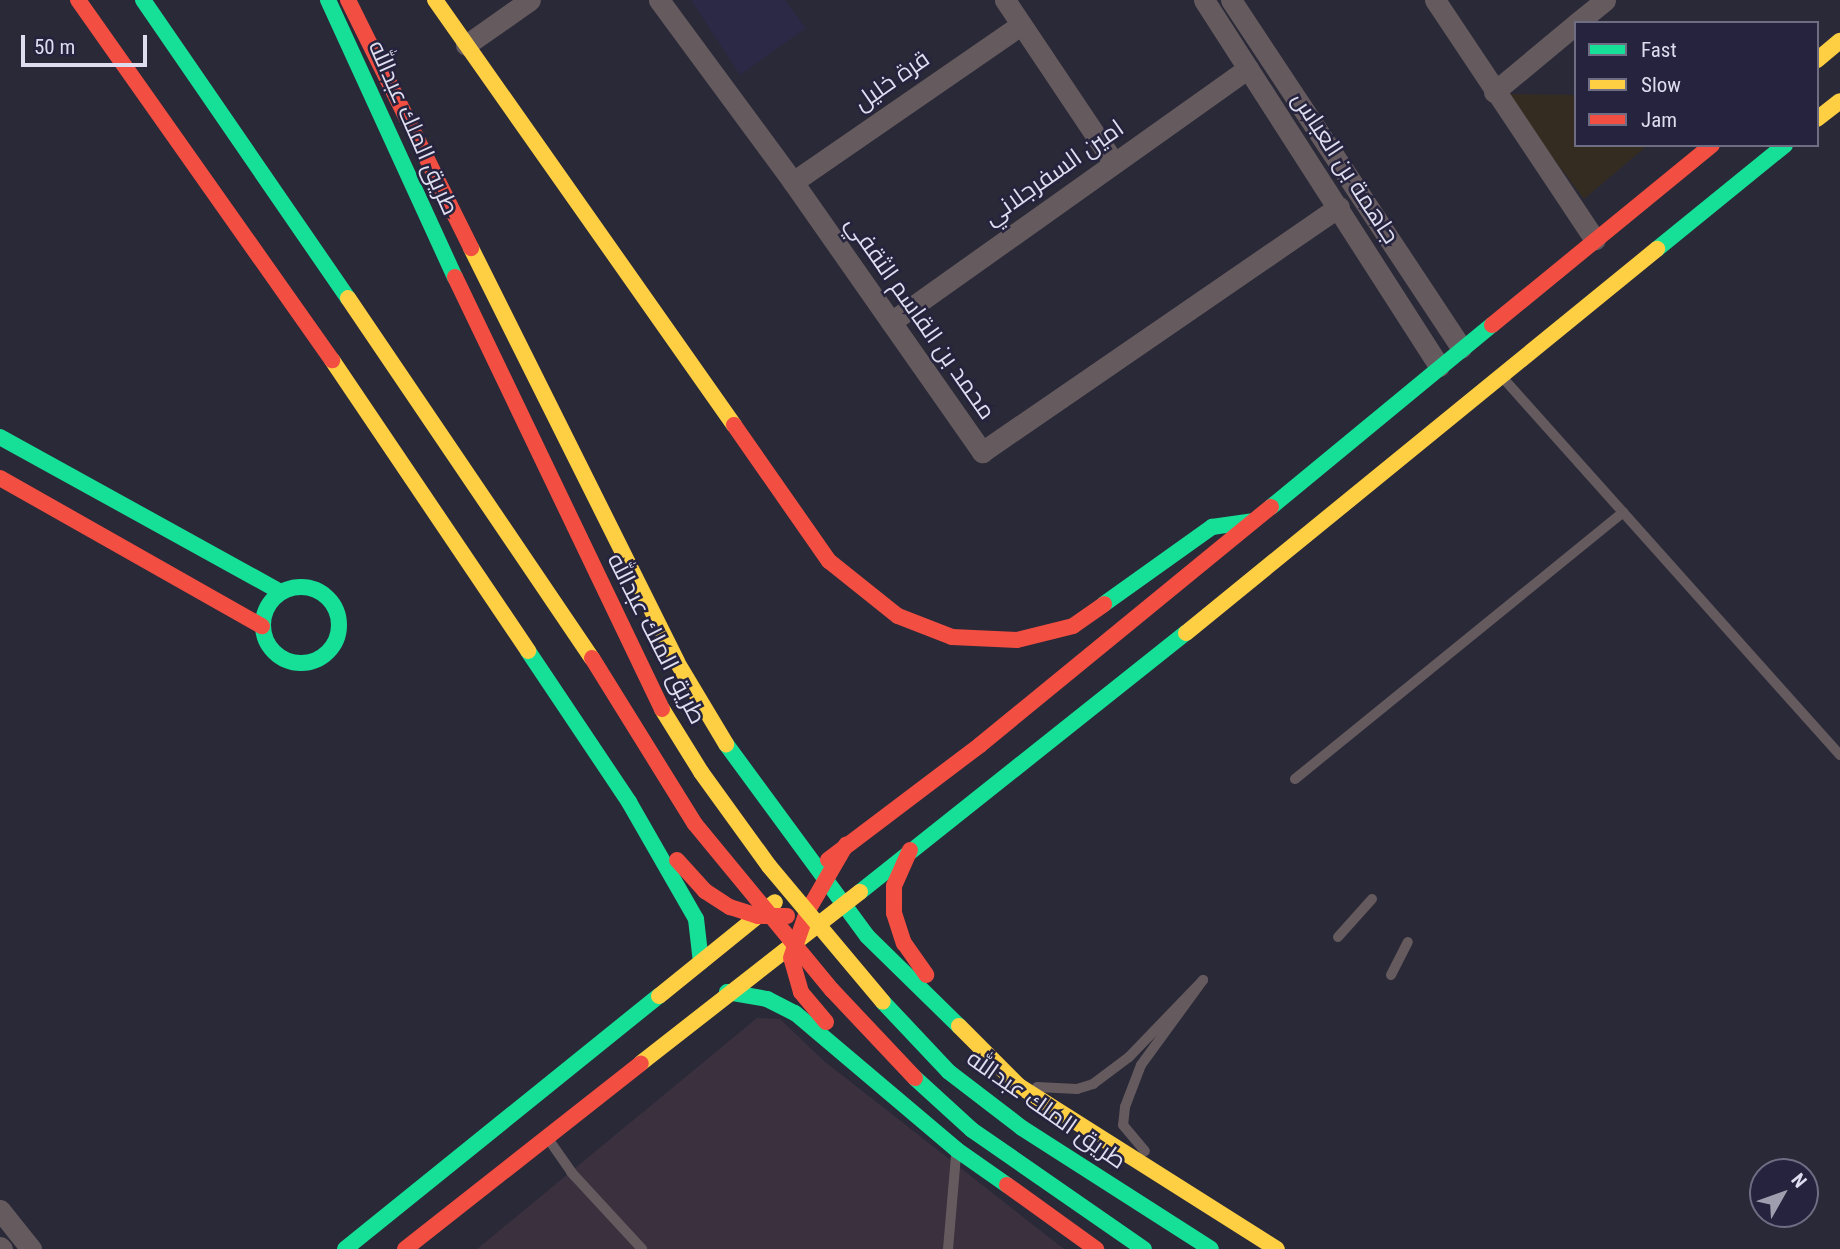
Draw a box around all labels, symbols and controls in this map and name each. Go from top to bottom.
scale bar [24,21,150,65]
legend [1574,21,1819,147]
text: 50 m [34,35,75,59]
street label: طريق الملك عبدالله [362,36,464,220]
text: Fast [1641,38,1677,62]
street label: قرة خليل [849,45,935,117]
text: Slow [1641,73,1681,97]
street label: جاهمة بن العباس [1285,87,1405,249]
text: Jam [1641,108,1677,132]
street label: امين السفرجلاني [978,114,1130,232]
street label: محمد بن القاسم الثقفي [839,211,1001,425]
street label: طريق الملك عبدالله [601,549,711,729]
street label: طريق الملك عبدالله [961,1044,1131,1176]
north arrow [1749,1158,1819,1228]
text: N [1786,1169,1811,1192]

